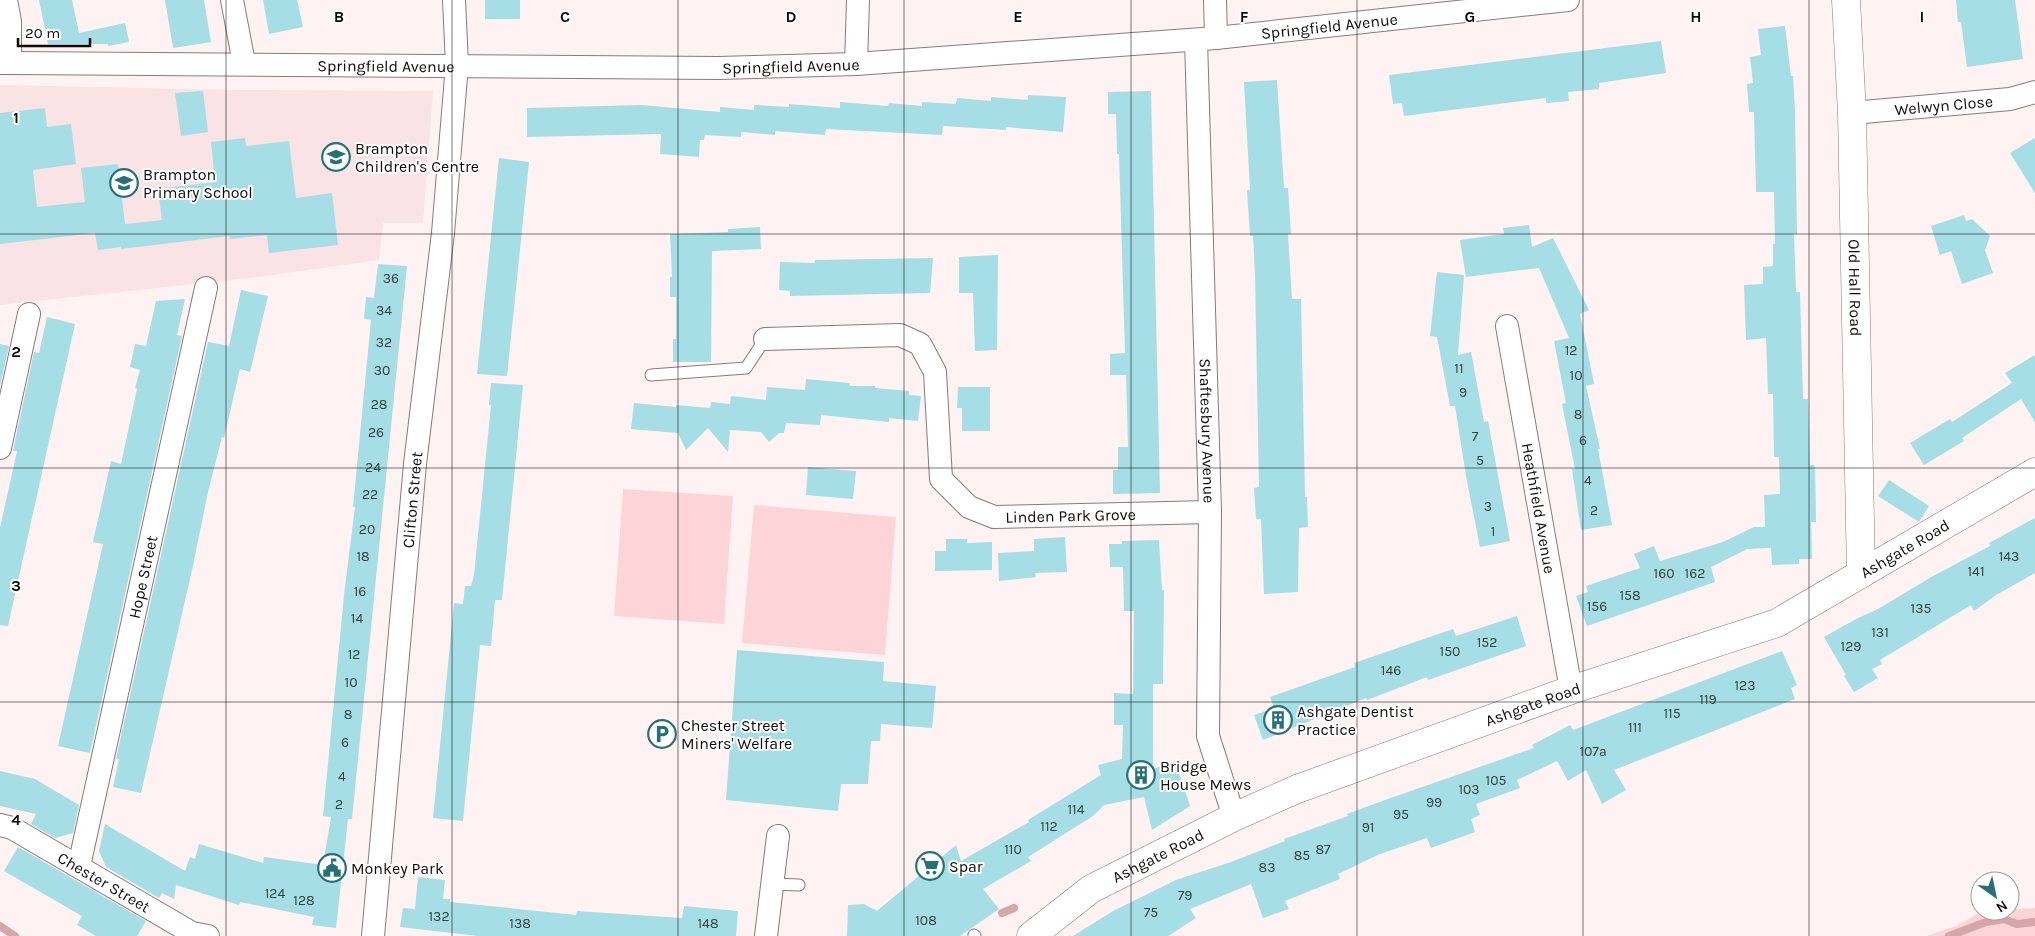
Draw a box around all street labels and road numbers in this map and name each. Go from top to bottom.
street label: Springfield Avenue [1260,9,1399,43]
street label: Springfield Avenue [722,55,860,78]
street label: Springfield Avenue [317,56,455,76]
street label: Welwyn Close [1894,92,1994,119]
street label: Old Hall Road [1844,239,1865,337]
street label: Shaftesbury Avenue [1195,358,1219,504]
street label: Heathfield Avenue [1518,441,1559,575]
street label: Clifton Street [399,450,426,549]
street label: Linden Park Grove [1005,505,1136,527]
street label: Ashgate Road [1857,515,1953,582]
street label: Hope Street [125,534,161,620]
street label: Ashgate Road [1483,679,1583,730]
street label: Ashgate Road [1109,825,1207,887]
street label: Chester Street [54,848,154,917]

